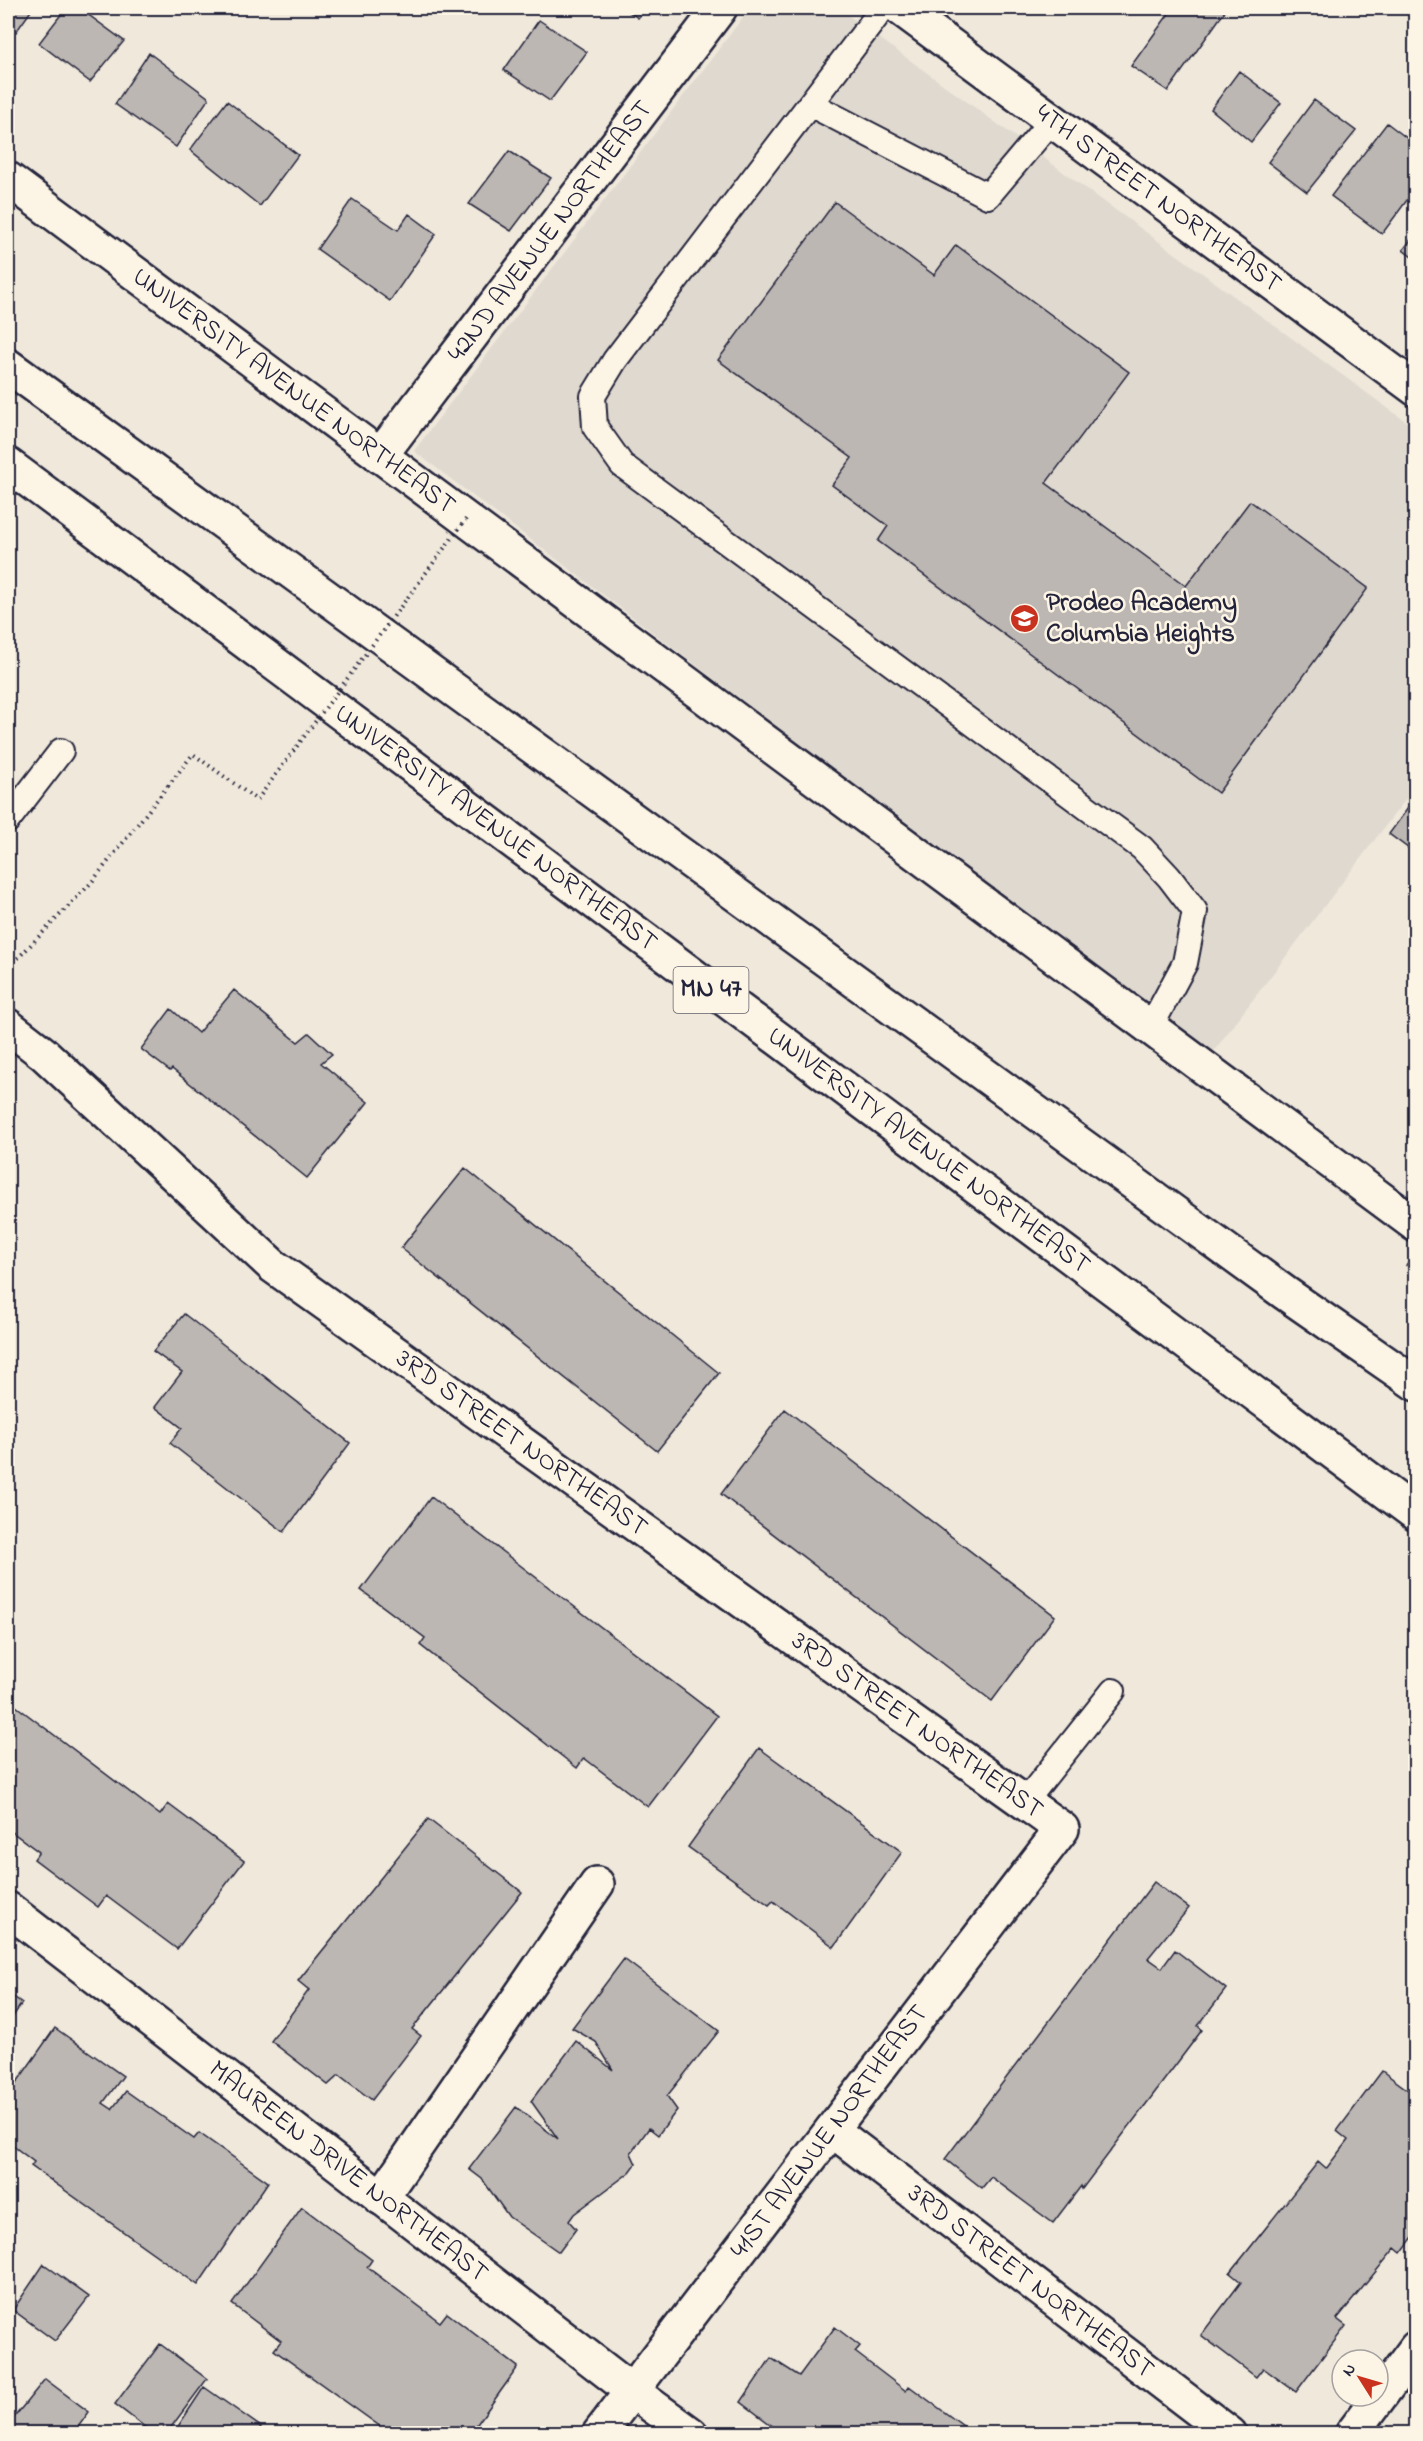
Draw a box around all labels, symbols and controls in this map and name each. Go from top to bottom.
street label: 42ND AVENUE NORTHEAST [438,92,663,371]
street label: 4TH STREET NORTHEAST [1027,94,1290,303]
street label: UNIVERSITY AVENUE NORTHEAST [124,258,464,525]
place label: Prodeo Academy Columbia Heights [1046,584,1237,655]
school or university icon: Prodeo Academy Columbia Heights [1009,603,1041,635]
street label: UNIVERSITY AVENUE NORTHEAST [326,695,665,962]
road number: MN 47 [674,967,748,1013]
street label: UNIVERSITY AVENUE NORTHEAST [759,1017,1098,1284]
street label: 3RD STREET NORTHEAST [387,1340,656,1547]
street label: 3RD STREET NORTHEAST [783,1622,1051,1829]
street label: 41ST AVENUE NORTHEAST [721,1997,939,2267]
street label: MAUREEN DRIVE NORTHEAST [200,2051,497,2293]
street label: 3RD STREET NORTHEAST [899,2175,1162,2389]
north arrow [1330,2348,1390,2408]
text: N [1337,2358,1363,2382]

